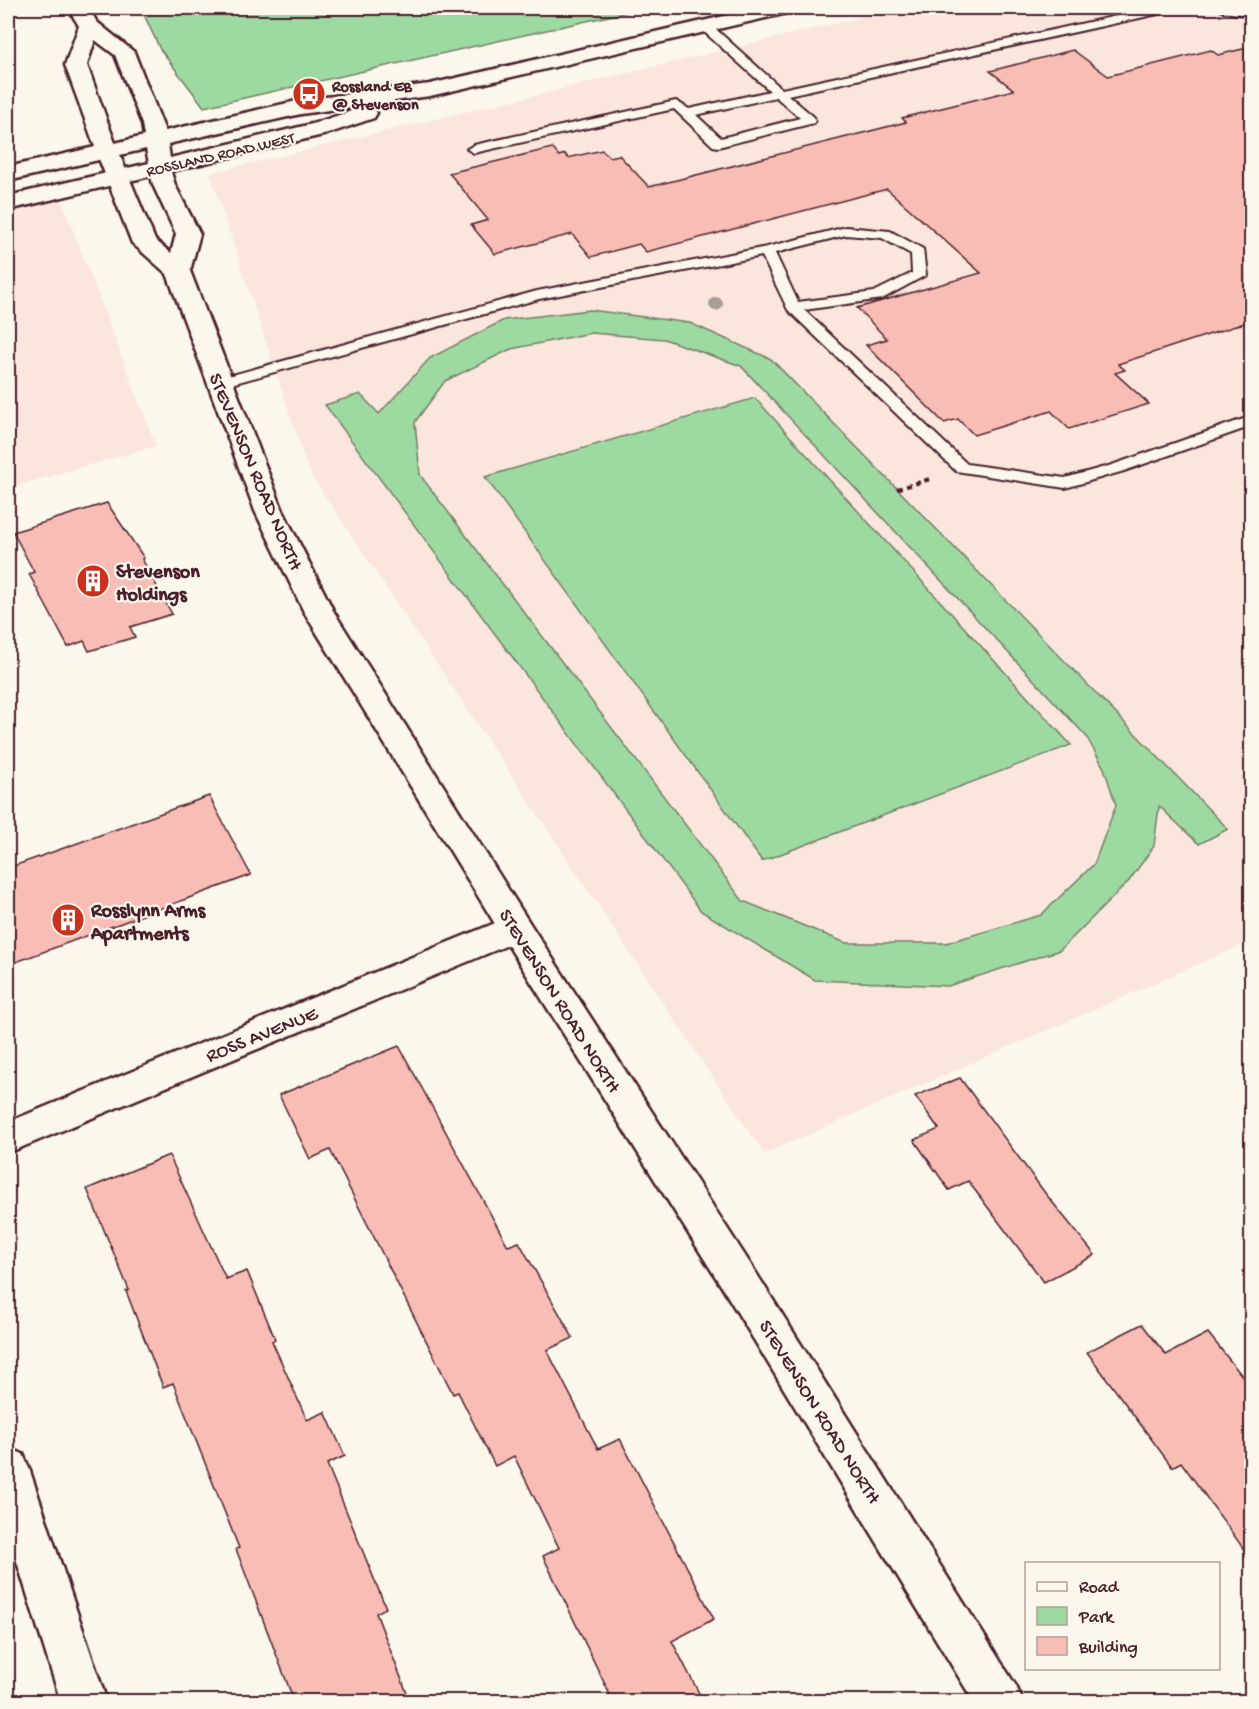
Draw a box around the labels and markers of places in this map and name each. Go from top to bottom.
bus stop icon: Rossland EB @ Stevenson [291,76,327,112]
place label: Rossland EB @ Stevenson [331,79,419,116]
place label: Stevenson Holdings [116,562,200,608]
building icon: Stevenson Holdings [75,563,111,599]
place label: Rosslynn Arms Apartments [90,901,207,947]
building icon: Rosslynn Arms Apartments [50,902,86,938]

